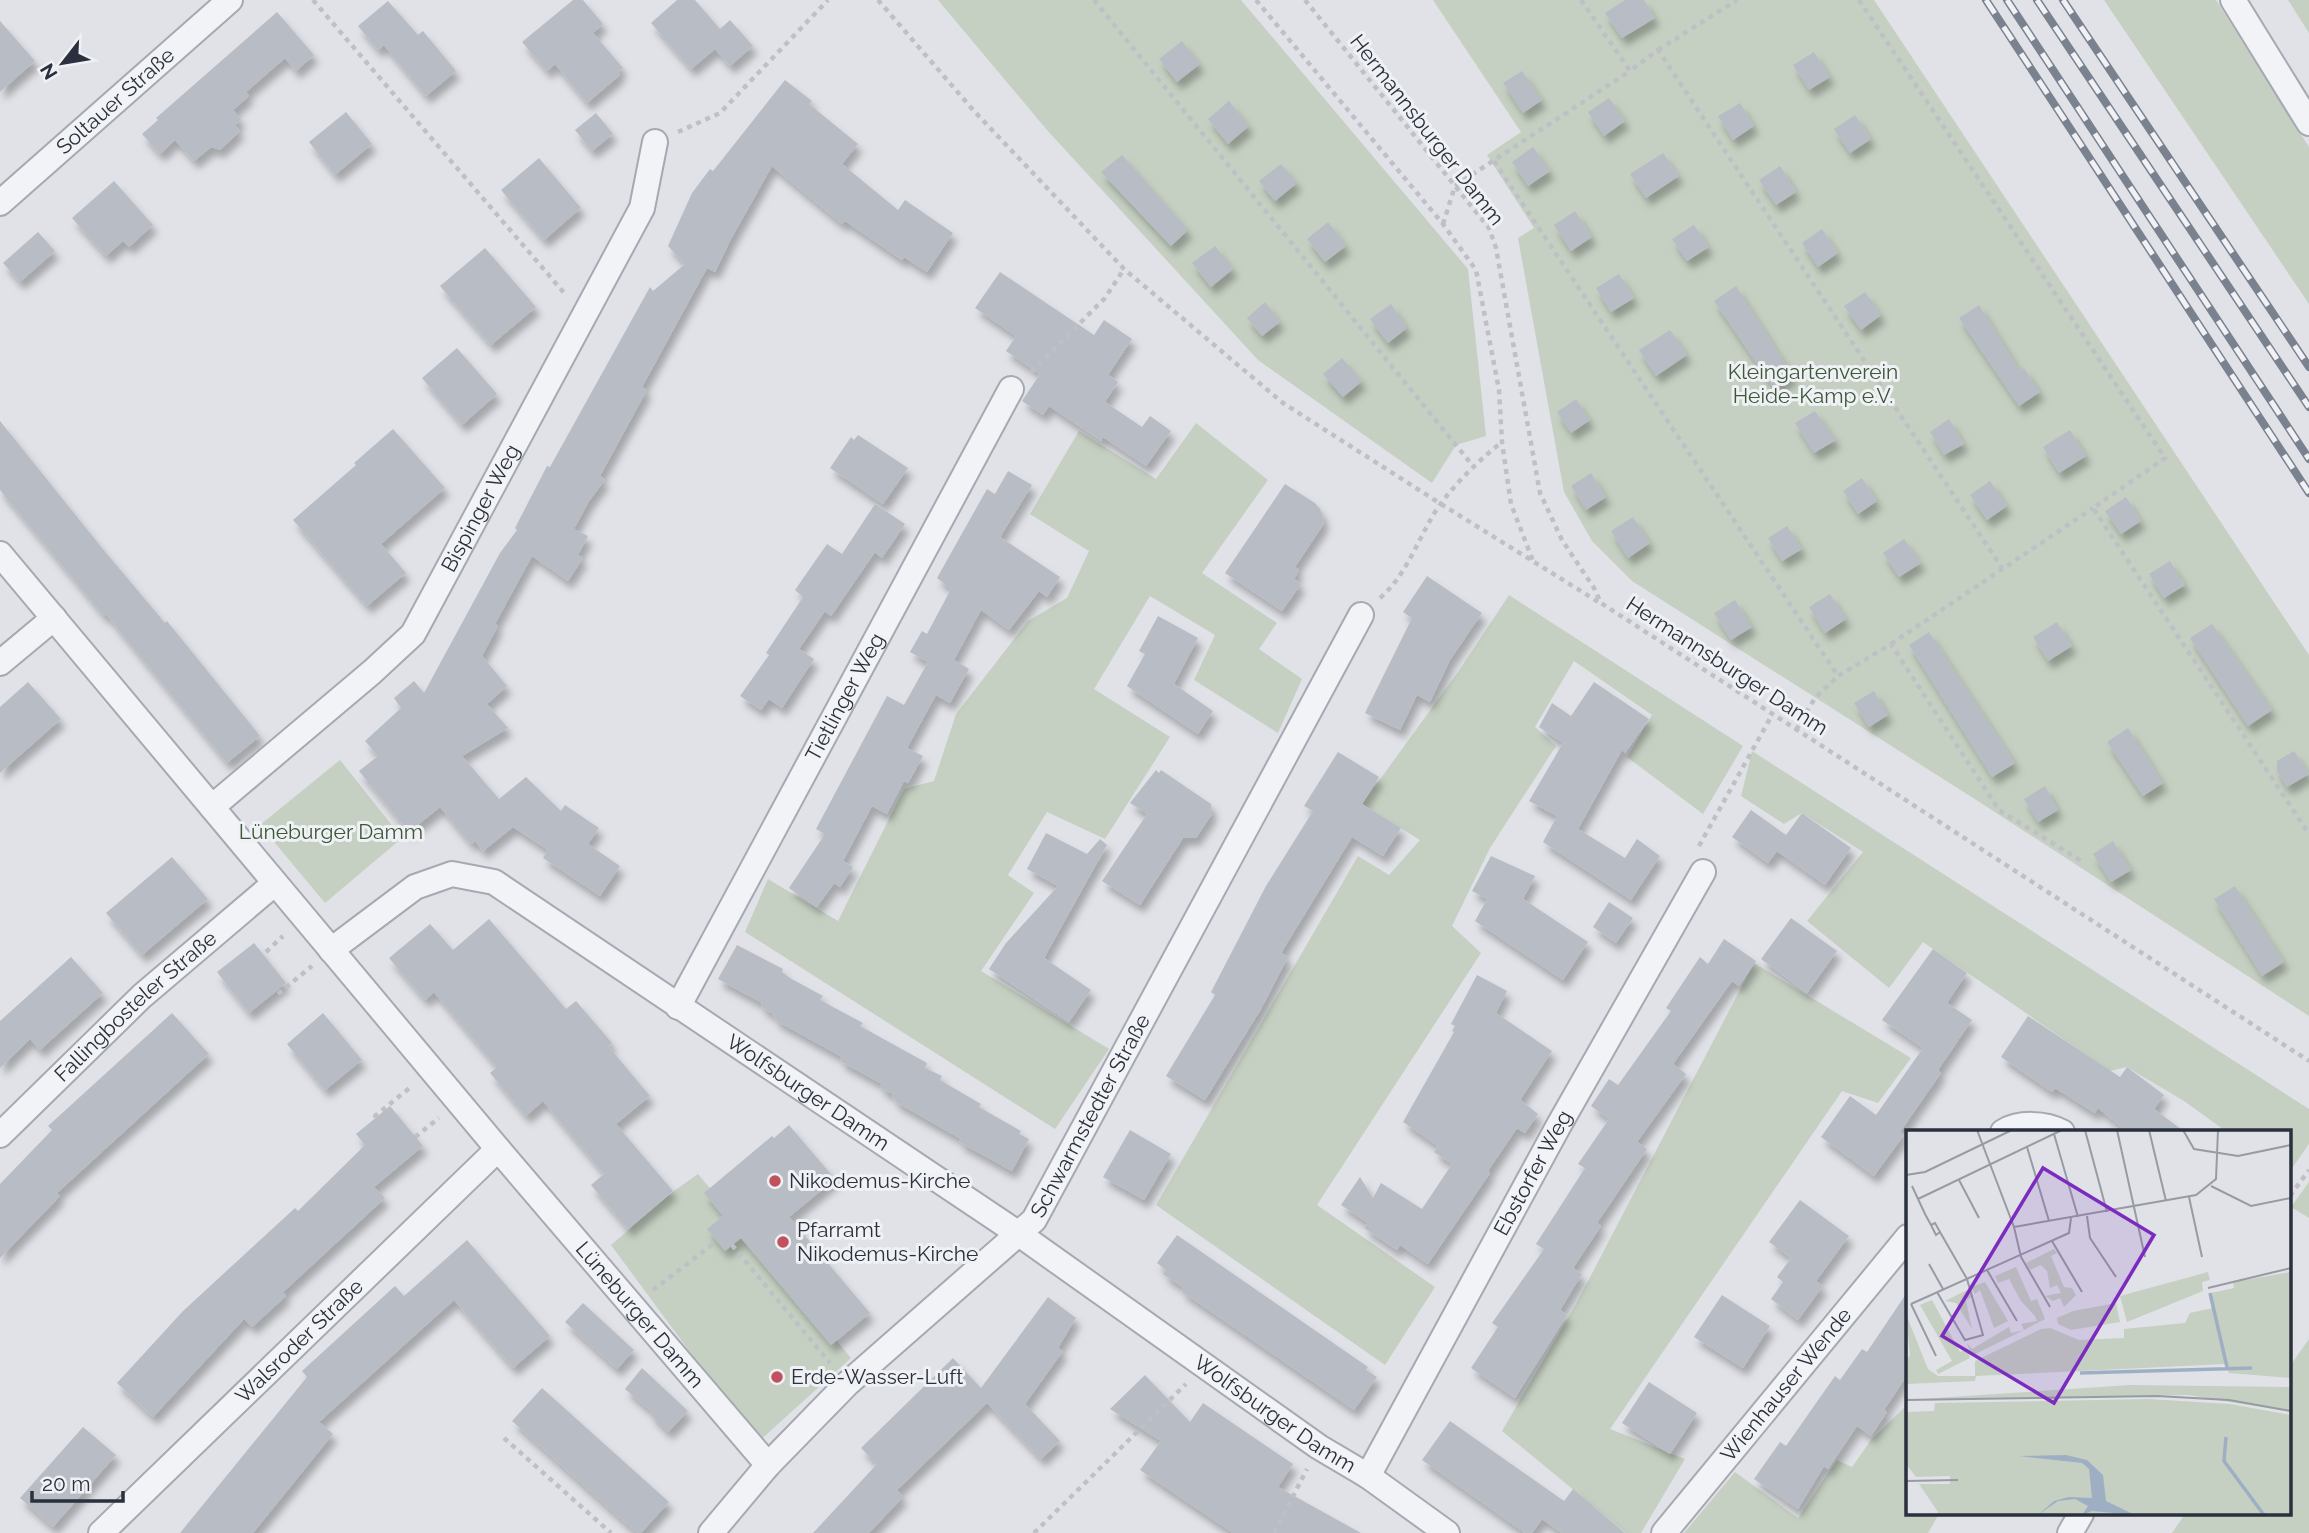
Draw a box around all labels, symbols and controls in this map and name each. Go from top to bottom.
north arrow [28,28,98,98]
street label: Hermannsburger Damm [1345,29,1510,230]
street label: Soltauer Straße [51,42,179,159]
text: N [35,60,62,84]
park label: Kleingartenverein Heide-Kamp e.V. [1728,359,1898,408]
street label: Bispinger Weg [436,440,525,576]
street label: Hermannsburger Damm [1622,591,1833,740]
street label: Tietlinger Weg [800,628,889,765]
park label: Lüneburger Damm [239,819,423,844]
street label: Fallingbosteler Straße [49,925,221,1087]
street label: Schwarmstedter Straße [1025,1010,1155,1222]
street label: Wolfsburger Damm [722,1029,895,1156]
street label: Ebstorfer Weg [1488,1106,1577,1240]
inset map [1906,1130,2292,1516]
place label: Nikodemus-Kirche [789,1168,970,1193]
marker: Nikodemus-Kirche [767,1173,783,1189]
place label: Pfarramt Nikodemus-Kirche [797,1217,978,1266]
marker: Pfarramt Nikodemus-Kirche [775,1234,791,1250]
street label: Lüneburger Damm [571,1236,709,1393]
street label: Walsroder Straße [230,1273,368,1408]
street label: Wienhauser Wende [1715,1303,1856,1467]
street label: Wolfsburger Damm [1189,1349,1360,1478]
place label: Erde-Wasser-Luft [791,1364,963,1389]
marker: Erde-Wasser-Luft [769,1369,785,1385]
scale bar [32,1460,122,1504]
text: 20 m [42,1471,90,1496]

